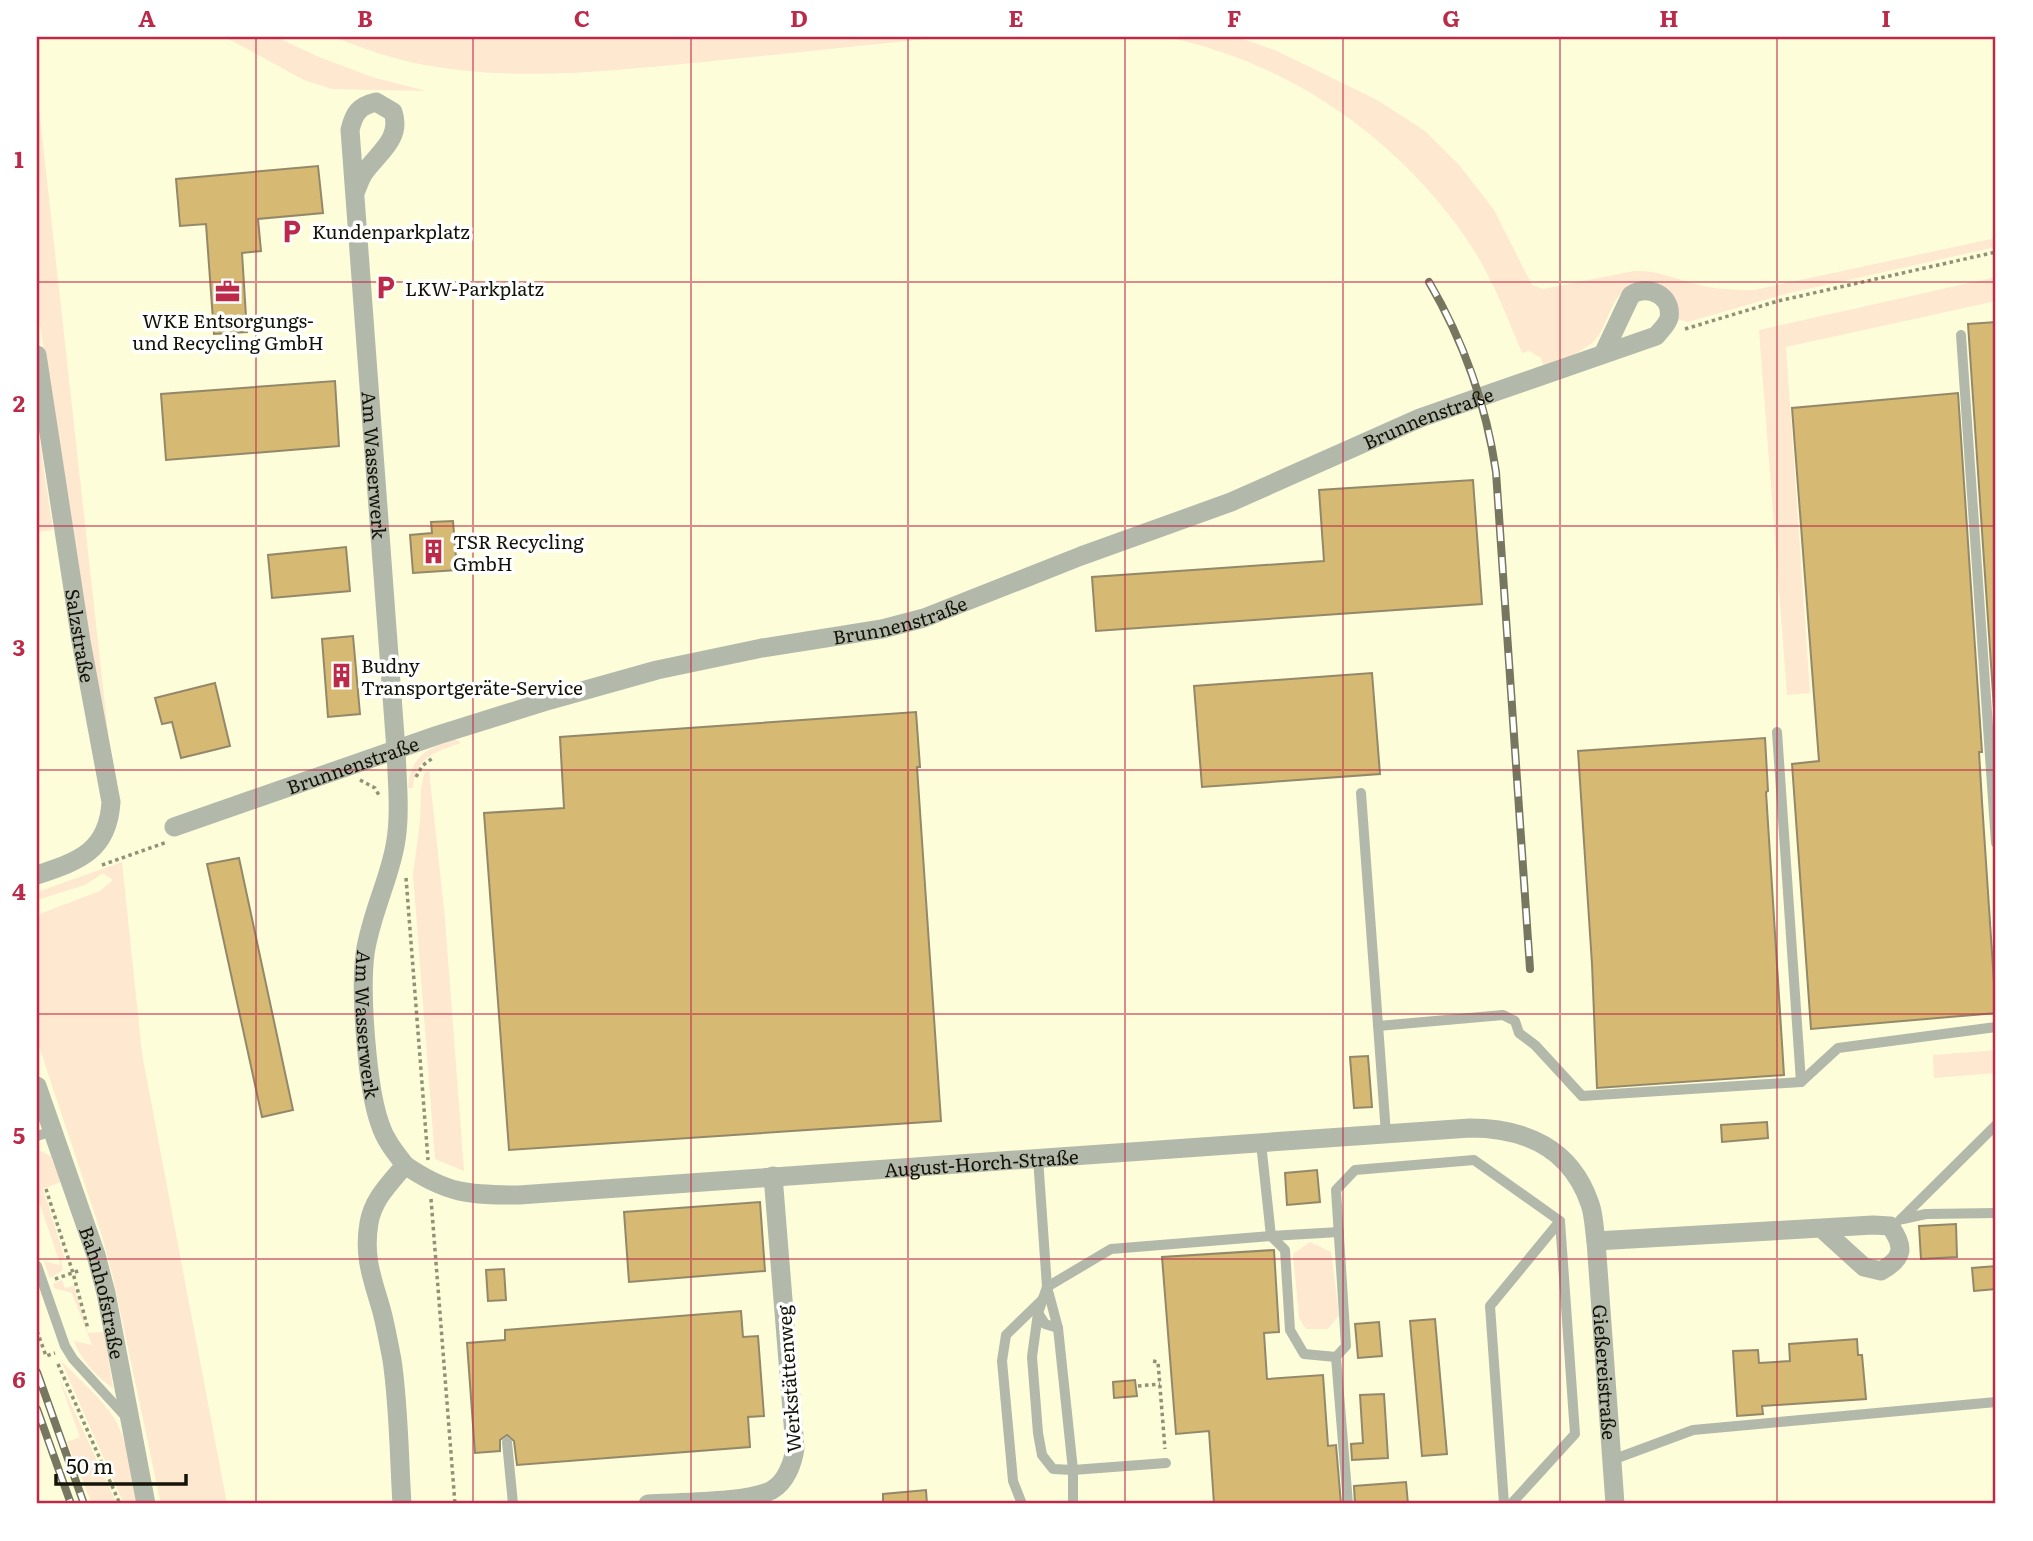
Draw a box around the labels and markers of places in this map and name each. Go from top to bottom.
parking icon: Kundenparkplatz [278,217,306,245]
place label: Kundenparkplatz [312,217,470,245]
parking icon: LKW-Parkplatz [371,274,399,302]
place label: LKW-Parkplatz [405,274,544,302]
office icon: WKE Entsorgungs- und Recycling GmbH [214,278,242,306]
place label: WKE Entsorgungs- und Recycling GmbH [132,306,324,356]
place label: TSR Recycling GmbH [453,527,584,577]
building icon: TSR Recycling GmbH [419,538,447,566]
place label: Budny Transportgeräte-Service [361,651,583,701]
building icon: Budny Transportgeräte-Service [327,662,355,690]

